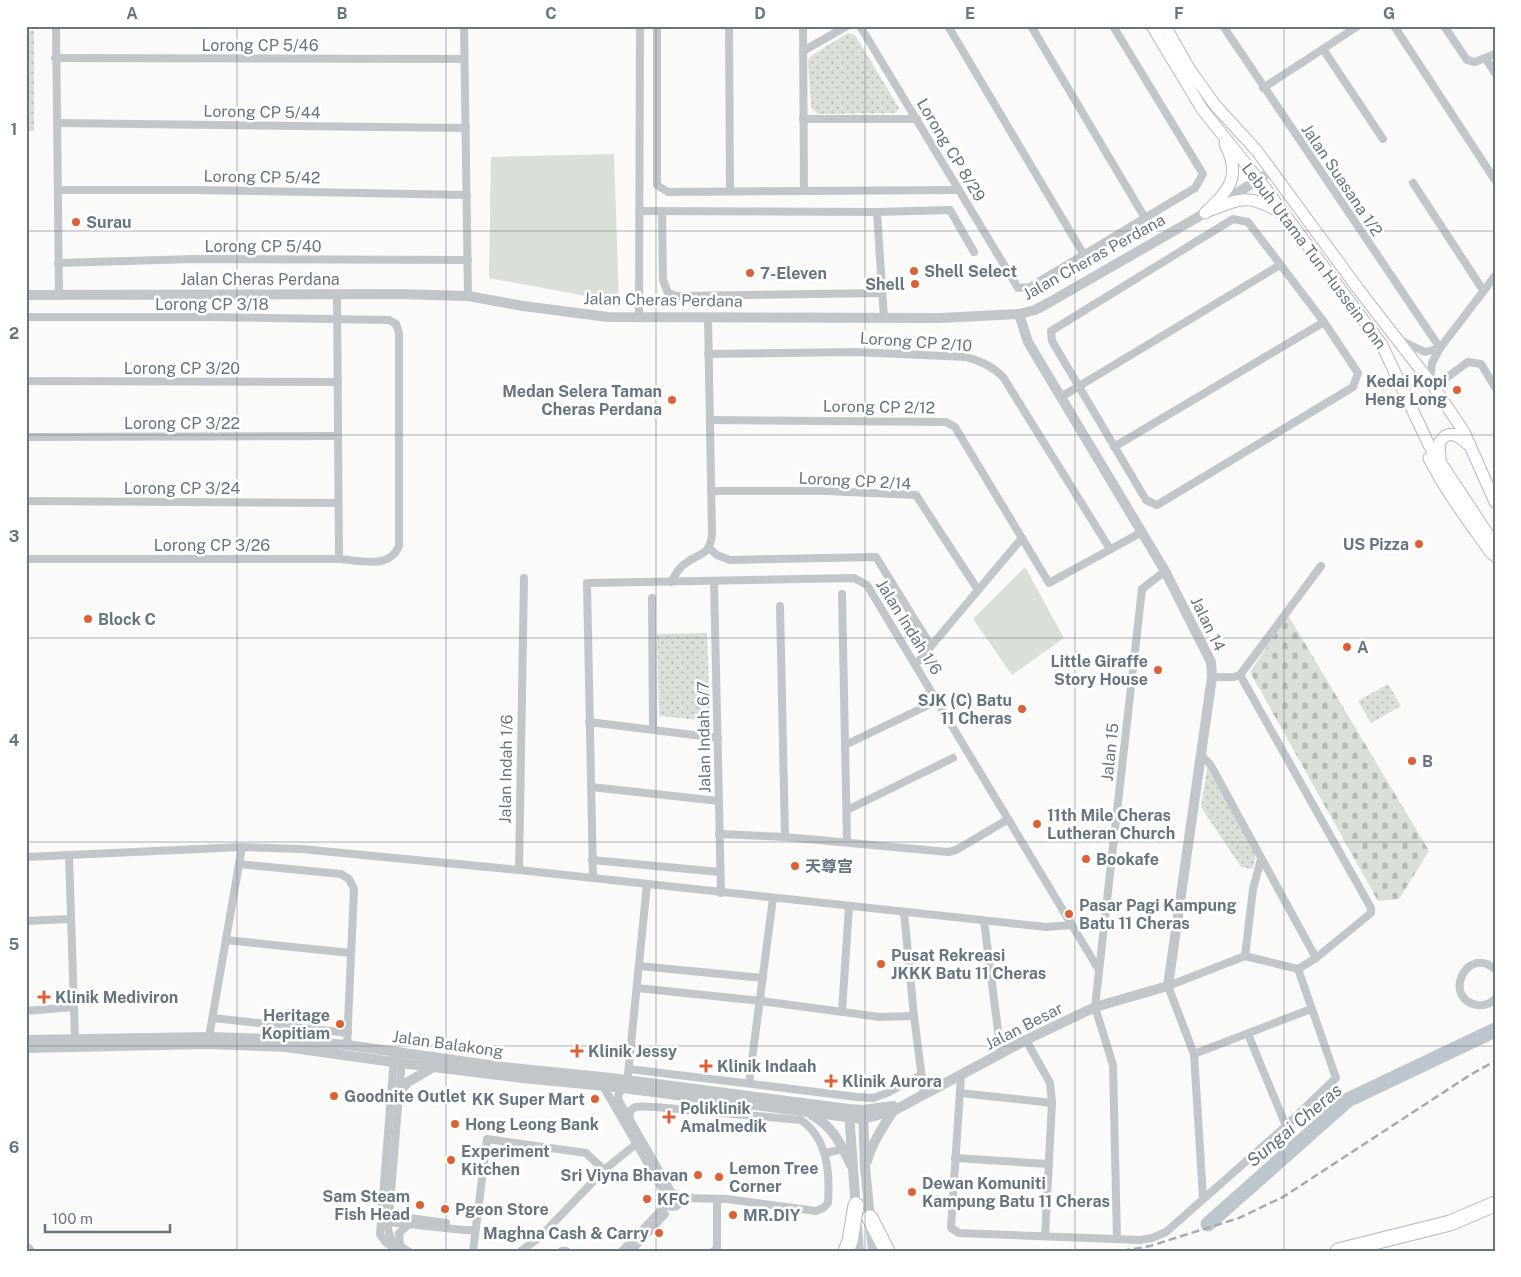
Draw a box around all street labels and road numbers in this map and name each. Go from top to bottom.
street label: Lorong CP 5/46 [201,36,319,55]
street label: Lorong CP 8/29 [913,95,989,205]
street label: Lorong CP 5/44 [203,101,321,123]
street label: Jalan Suasana 1/2 [1297,120,1387,240]
street label: Lebuh Utama Tun Hussein Onn [1238,159,1390,353]
street label: Lorong CP 5/42 [203,166,321,188]
street label: Jalan Cheras Perdana [1020,210,1168,304]
street label: Lorong CP 5/40 [204,237,322,256]
street label: Jalan Cheras Perdana [180,270,340,289]
street label: Jalan Cheras Perdana [583,289,743,311]
street label: Lorong CP 3/18 [155,295,269,314]
street label: Lorong CP 2/10 [859,329,973,355]
street label: Lorong CP 3/20 [124,359,240,378]
street label: Lorong CP 2/12 [823,397,935,417]
street label: Lorong CP 3/22 [124,414,240,433]
street label: Lorong CP 2/14 [798,469,912,493]
street label: Lorong CP 3/24 [124,479,240,498]
street label: Lorong CP 3/26 [154,536,270,555]
street label: Jalan Indah 1/6 [872,576,946,678]
street label: Jalan 14 [1187,594,1229,654]
street label: Jalan Indah 6/7 [694,681,714,793]
street label: Jalan Indah 1/6 [496,714,516,824]
street label: Jalan 15 [1097,722,1123,782]
street label: Jalan Besar [982,998,1066,1054]
street label: Jalan Balakong [391,1027,505,1061]

